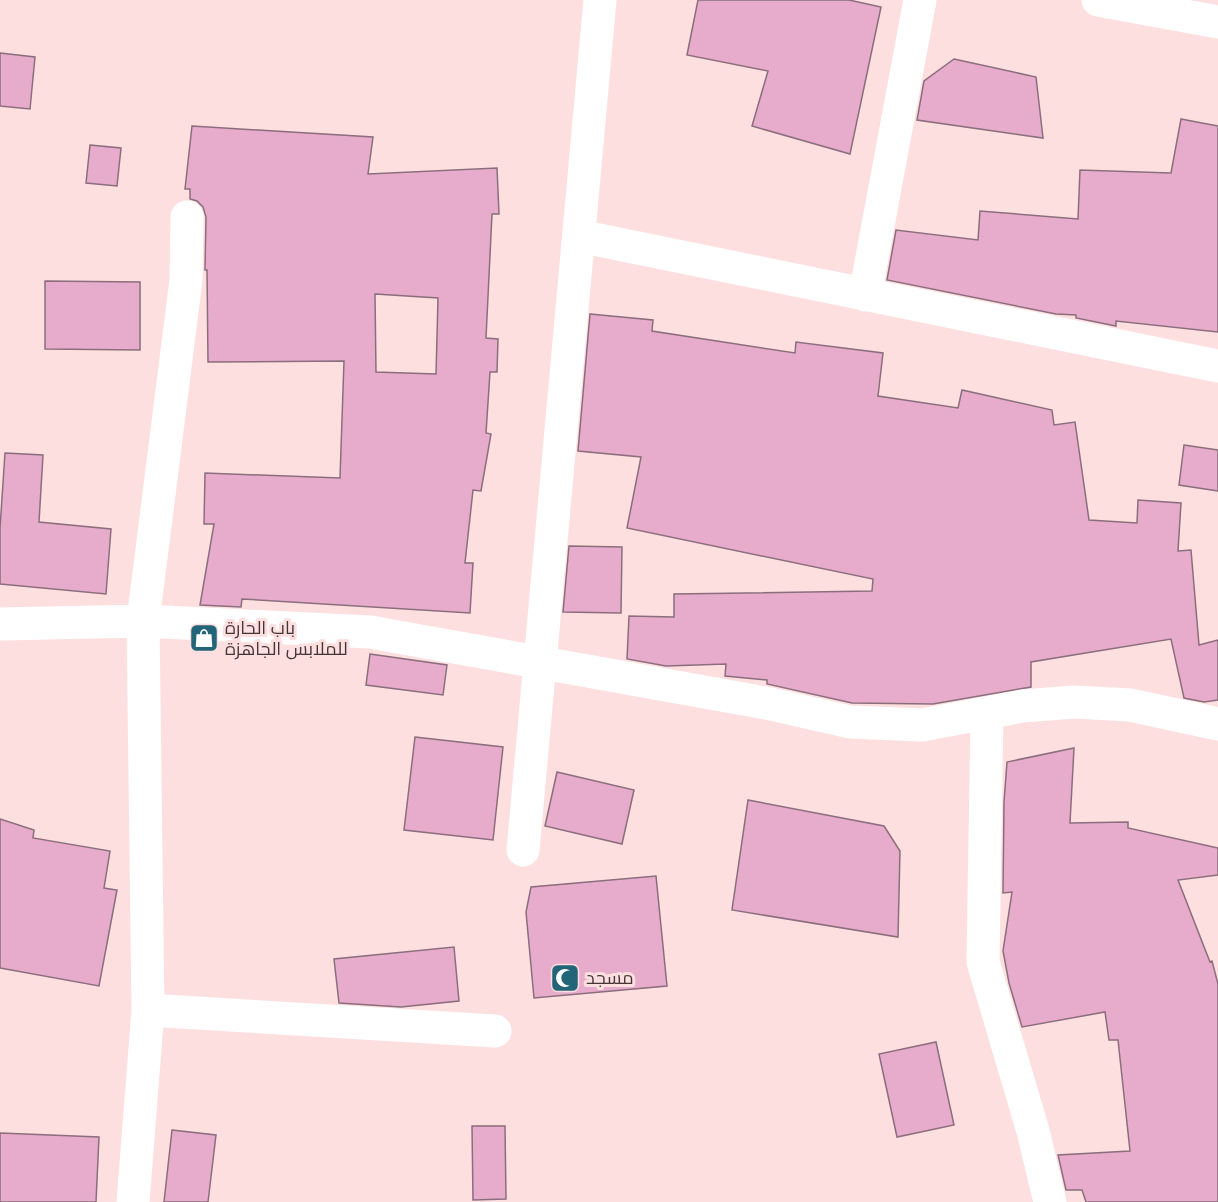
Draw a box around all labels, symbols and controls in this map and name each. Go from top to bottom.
place label: باب الحارة للملابس الجاهزة [225,616,348,660]
shop icon: باب الحارة للملابس الجاهزة [188,622,220,654]
mosque icon: مسجد [549,962,581,994]
place label: مسجد [586,966,634,988]

